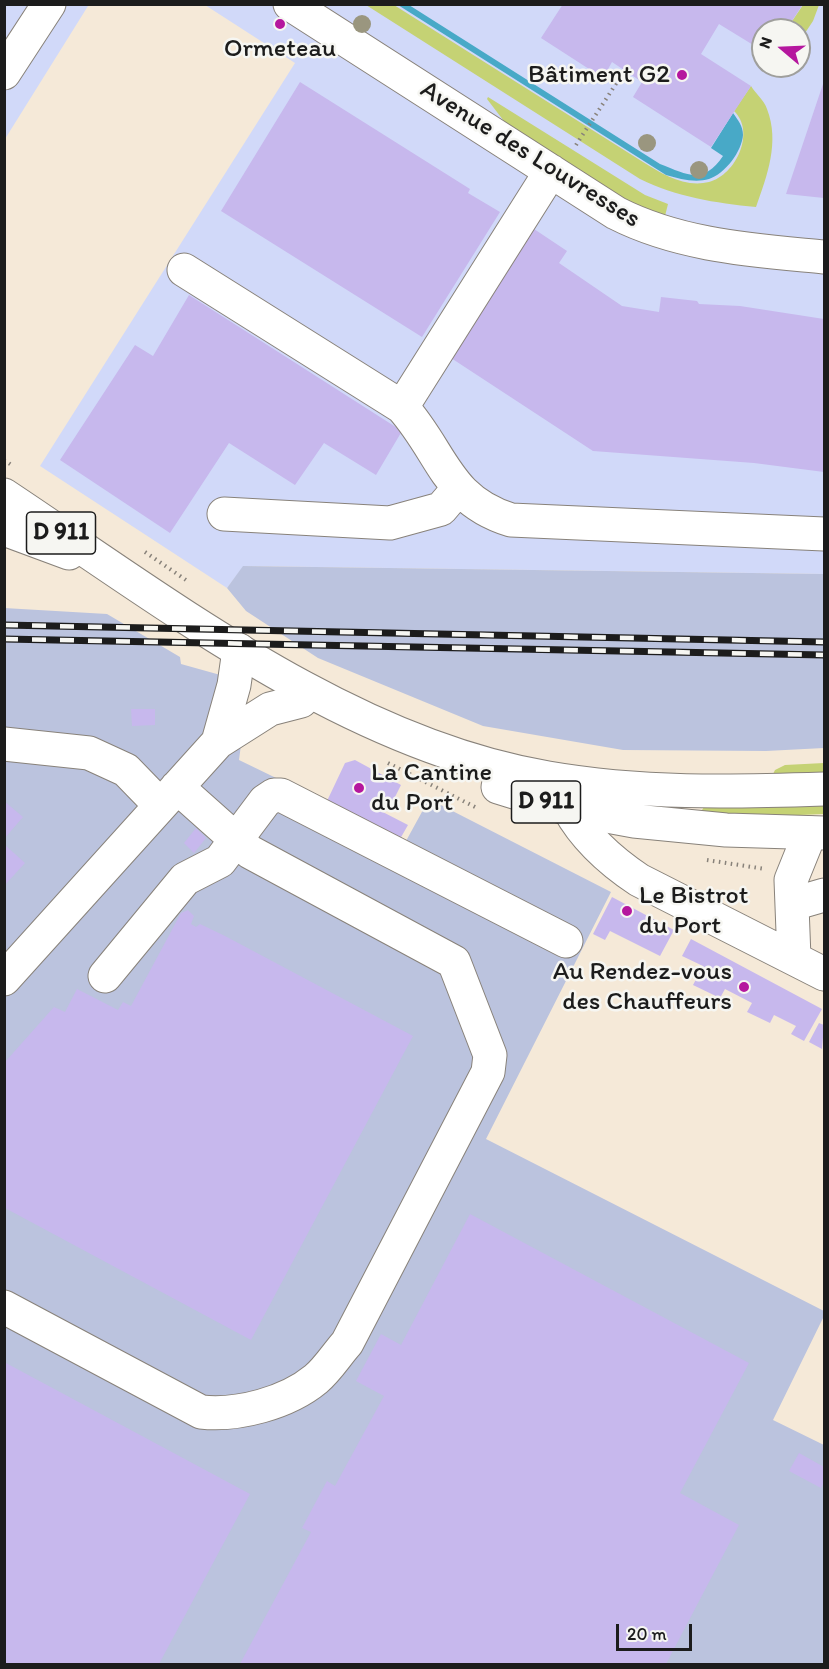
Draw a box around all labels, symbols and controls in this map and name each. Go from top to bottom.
marker: Ormeteau [273,17,287,31]
north arrow [751,18,811,78]
place label: Ormeteau [224,33,336,65]
text: N [755,34,776,51]
place label: Bâtiment G2 [528,59,670,91]
marker: Bâtiment G2 [675,68,689,82]
street label: Avenue des Louvresses [414,75,646,235]
road number: D 911 [26,512,96,554]
place label: La Cantine du Port [371,757,492,819]
marker: La Cantine du Port [352,781,366,795]
road number: D 911 [512,781,580,823]
place label: Le Bistrot du Port [639,880,748,942]
marker: Le Bistrot du Port [620,904,634,918]
place label: Au Rendez-vous des Chauffeurs [553,956,732,1018]
marker: Au Rendez-vous des Chauffeurs [737,980,751,994]
scale bar [619,1612,696,1650]
text: 20 m [627,1623,667,1645]

